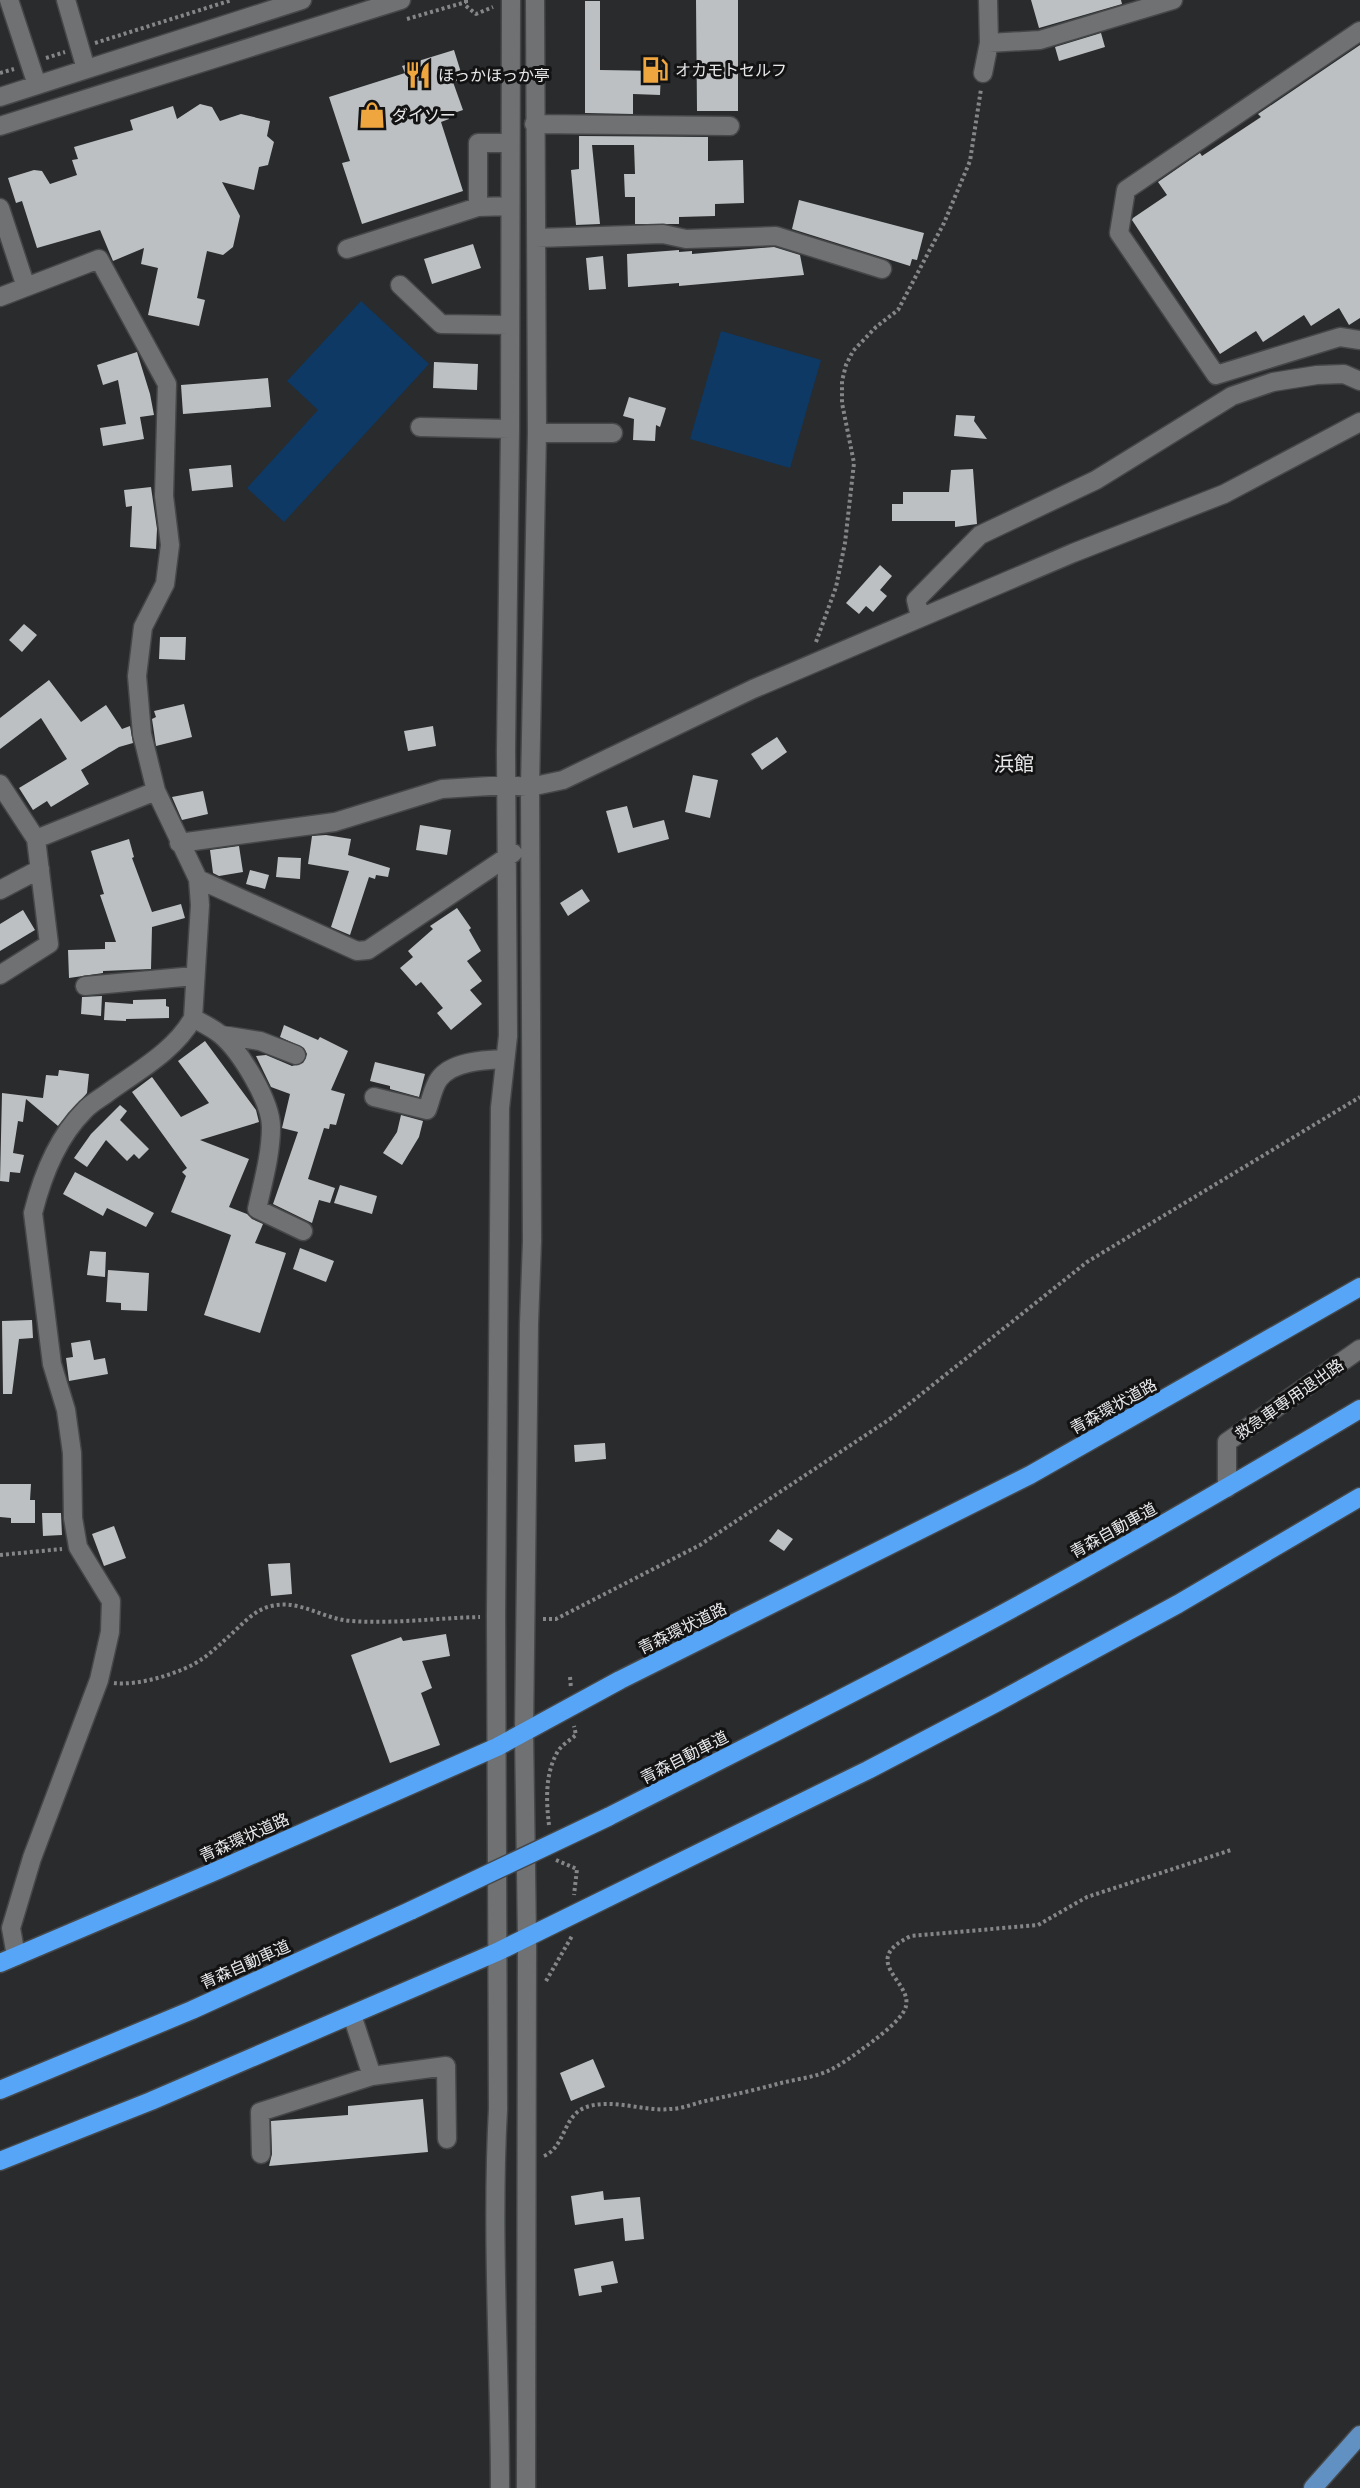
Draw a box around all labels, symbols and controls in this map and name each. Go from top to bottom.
fuel station icon: オカモトセルフ [640,55,670,85]
place label: オカモトセルフ [675,59,787,82]
restaurant icon: ほっかほっか亭 [403,60,433,90]
place label: ほっかほっか亭 [438,64,550,87]
shop icon: ダイソー [357,100,387,130]
place label: ダイソー [392,104,456,127]
district label: 浜館 [994,750,1034,778]
street label: 救急車専用退出路 [1230,1353,1348,1446]
street label: 青森環状道路 [1066,1373,1161,1440]
street label: 青森自動車道 [1066,1497,1161,1564]
street label: 青森環状道路 [634,1597,730,1660]
street label: 青森自動車道 [636,1725,732,1789]
street label: 青森環状道路 [196,1807,293,1867]
street label: 青森自動車道 [197,1934,294,1994]

